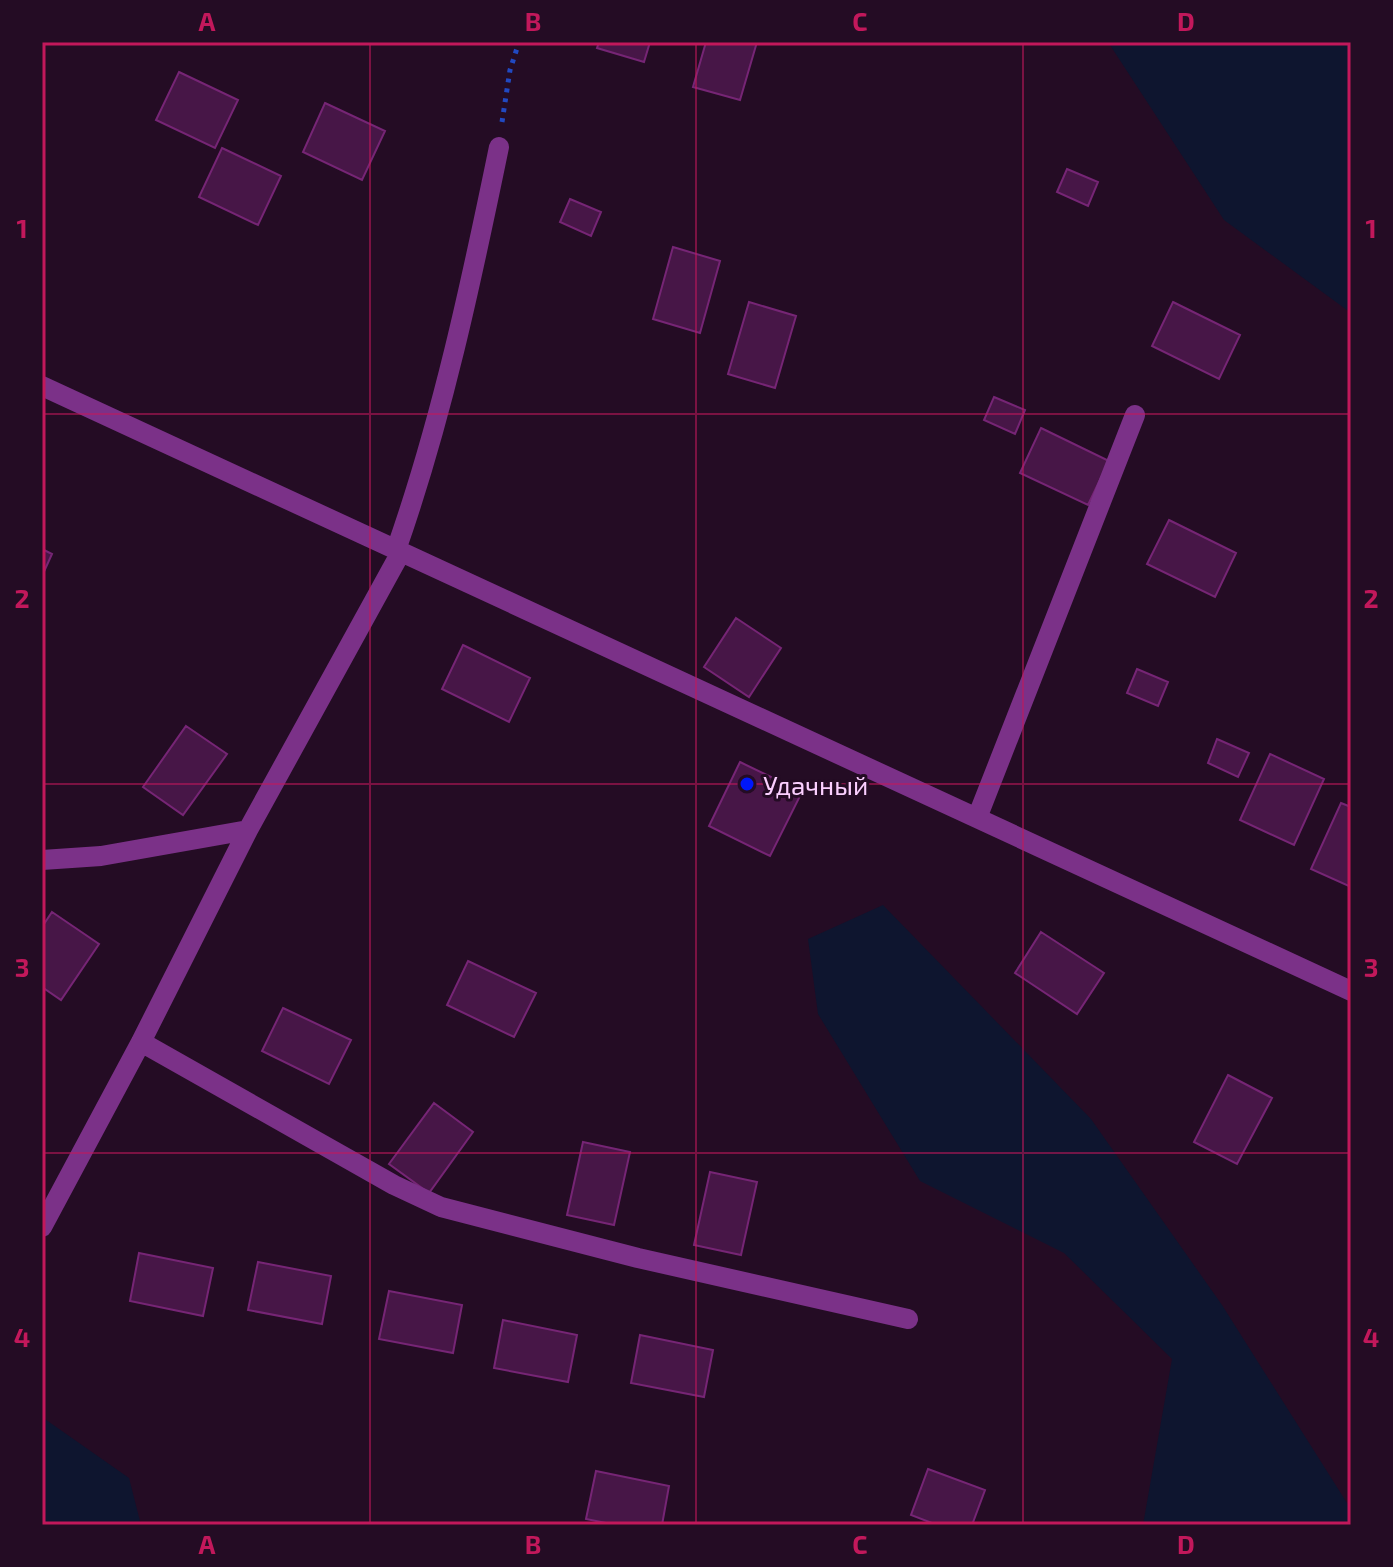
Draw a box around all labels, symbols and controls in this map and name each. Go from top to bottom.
text: A [199,5,216,36]
text: B [525,5,541,36]
text: C [852,5,868,36]
text: D [1177,5,1195,36]
text: 1 [16,212,28,243]
text: 1 [1365,212,1377,243]
text: 2 [14,582,30,613]
text: 2 [1363,582,1379,613]
place label: Удачный [763,769,868,800]
marker: Удачный [738,775,756,793]
text: 3 [15,951,29,982]
text: 3 [1364,951,1378,982]
text: 4 [14,1321,30,1352]
text: 4 [1363,1321,1379,1352]
text: A [199,1528,216,1559]
text: B [525,1528,541,1559]
text: C [852,1528,868,1559]
text: D [1177,1528,1195,1559]

